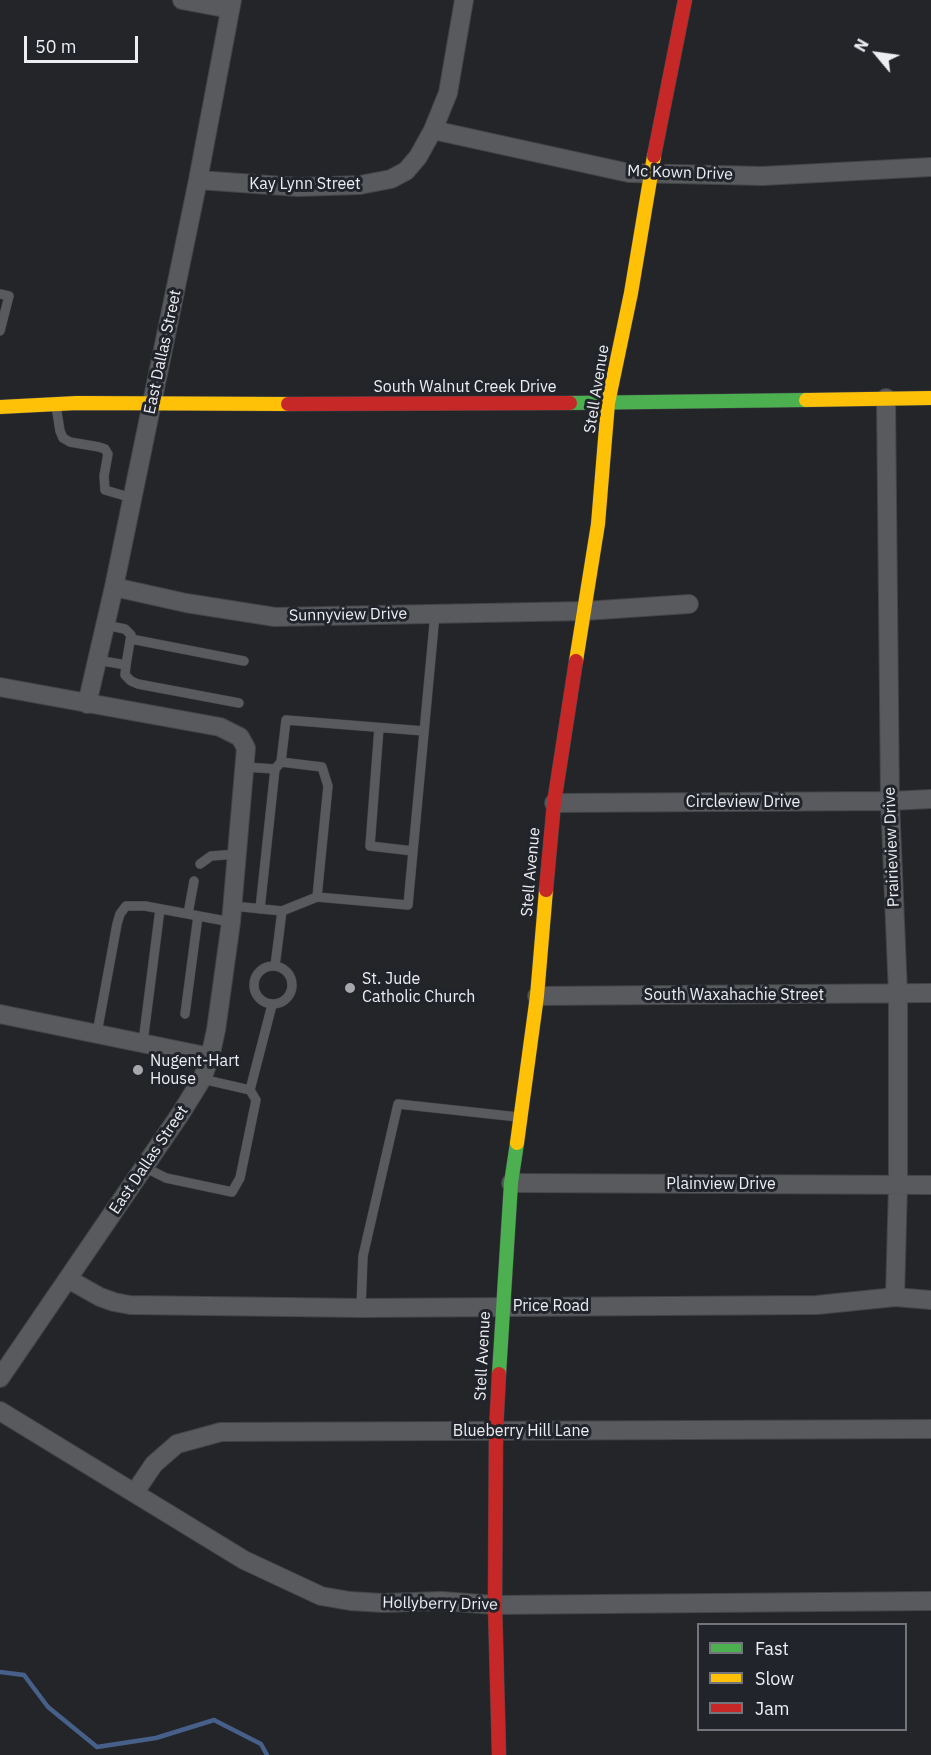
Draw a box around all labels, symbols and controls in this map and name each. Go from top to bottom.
scale bar [27,24,141,62]
north arrow [847,24,907,84]
text: 50 m [35,35,77,58]
text: N [850,35,873,55]
street label: Mc Kown Drive [627,162,733,184]
street label: Kay Lynn Street [249,174,361,194]
street label: East Dallas Street [140,288,186,416]
street label: Stell Avenue [581,343,613,435]
street label: South Walnut Creek Drive [373,377,557,397]
street label: Sunnyview Drive [289,604,407,626]
street label: Prairieview Drive [880,787,904,907]
street label: Circleview Drive [686,792,800,812]
street label: Stell Avenue [518,827,544,917]
place label: St. Jude Catholic Church [362,969,475,1007]
marker: St. Jude Catholic Church [343,981,357,995]
street label: South Waxahachie Street [644,985,824,1005]
place label: Nugent-Hart House [150,1051,240,1089]
marker: Nugent-Hart House [131,1063,145,1077]
street label: East Dallas Street [106,1102,192,1218]
street label: Plainview Drive [666,1174,776,1194]
street label: Price Road [513,1296,589,1316]
street label: Stell Avenue [471,1311,495,1401]
street label: Blueberry Hill Lane [453,1421,589,1441]
street label: Hollyberry Drive [382,1593,498,1615]
legend [697,1623,907,1731]
text: Fast [755,1637,789,1660]
text: Slow [755,1667,794,1690]
text: Jam [755,1697,790,1720]

